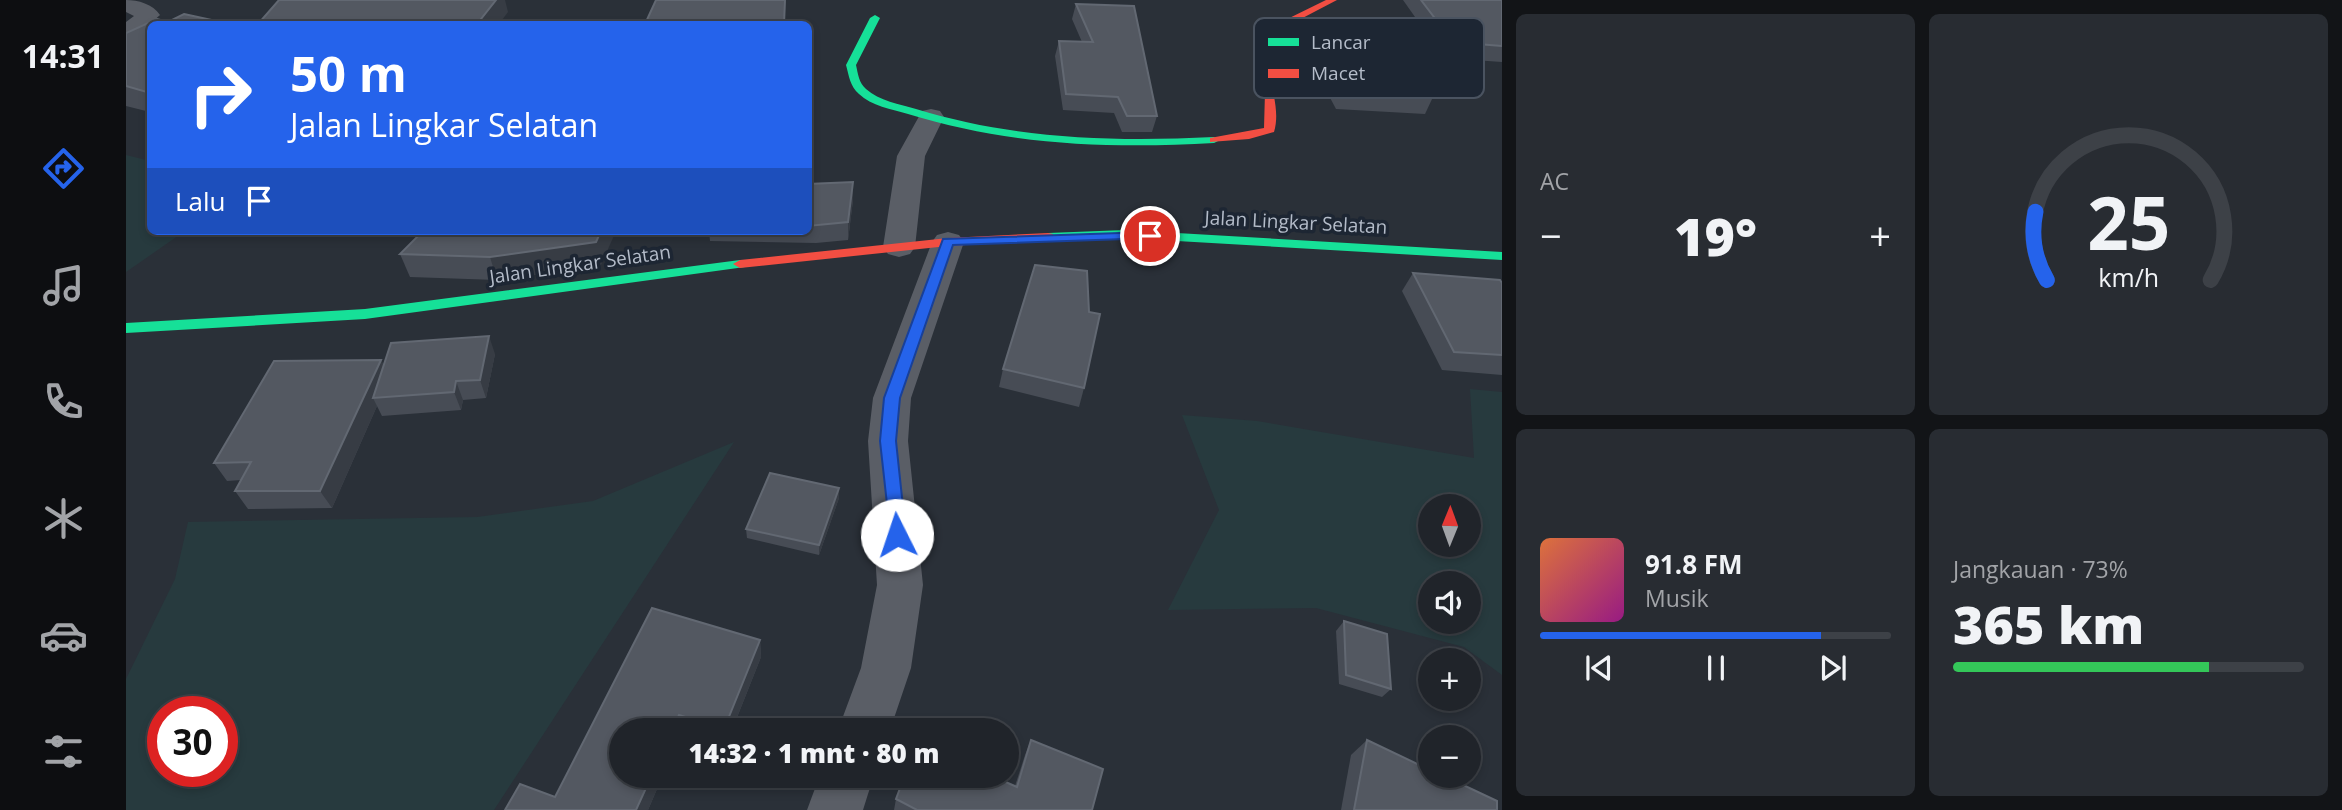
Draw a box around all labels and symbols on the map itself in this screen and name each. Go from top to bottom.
legend [1254,18,1484,98]
text: Lancar [1311,29,1371,55]
text: Macet [1311,60,1365,86]
street label: Jalan Lingkar Selatan [1202,204,1388,240]
pin [1120,206,1180,266]
street label: Jalan Lingkar Selatan [486,238,672,290]
north arrow [1418,494,1480,556]
position arrow [860,498,934,572]
speed limit sign: 30 [147,696,238,787]

